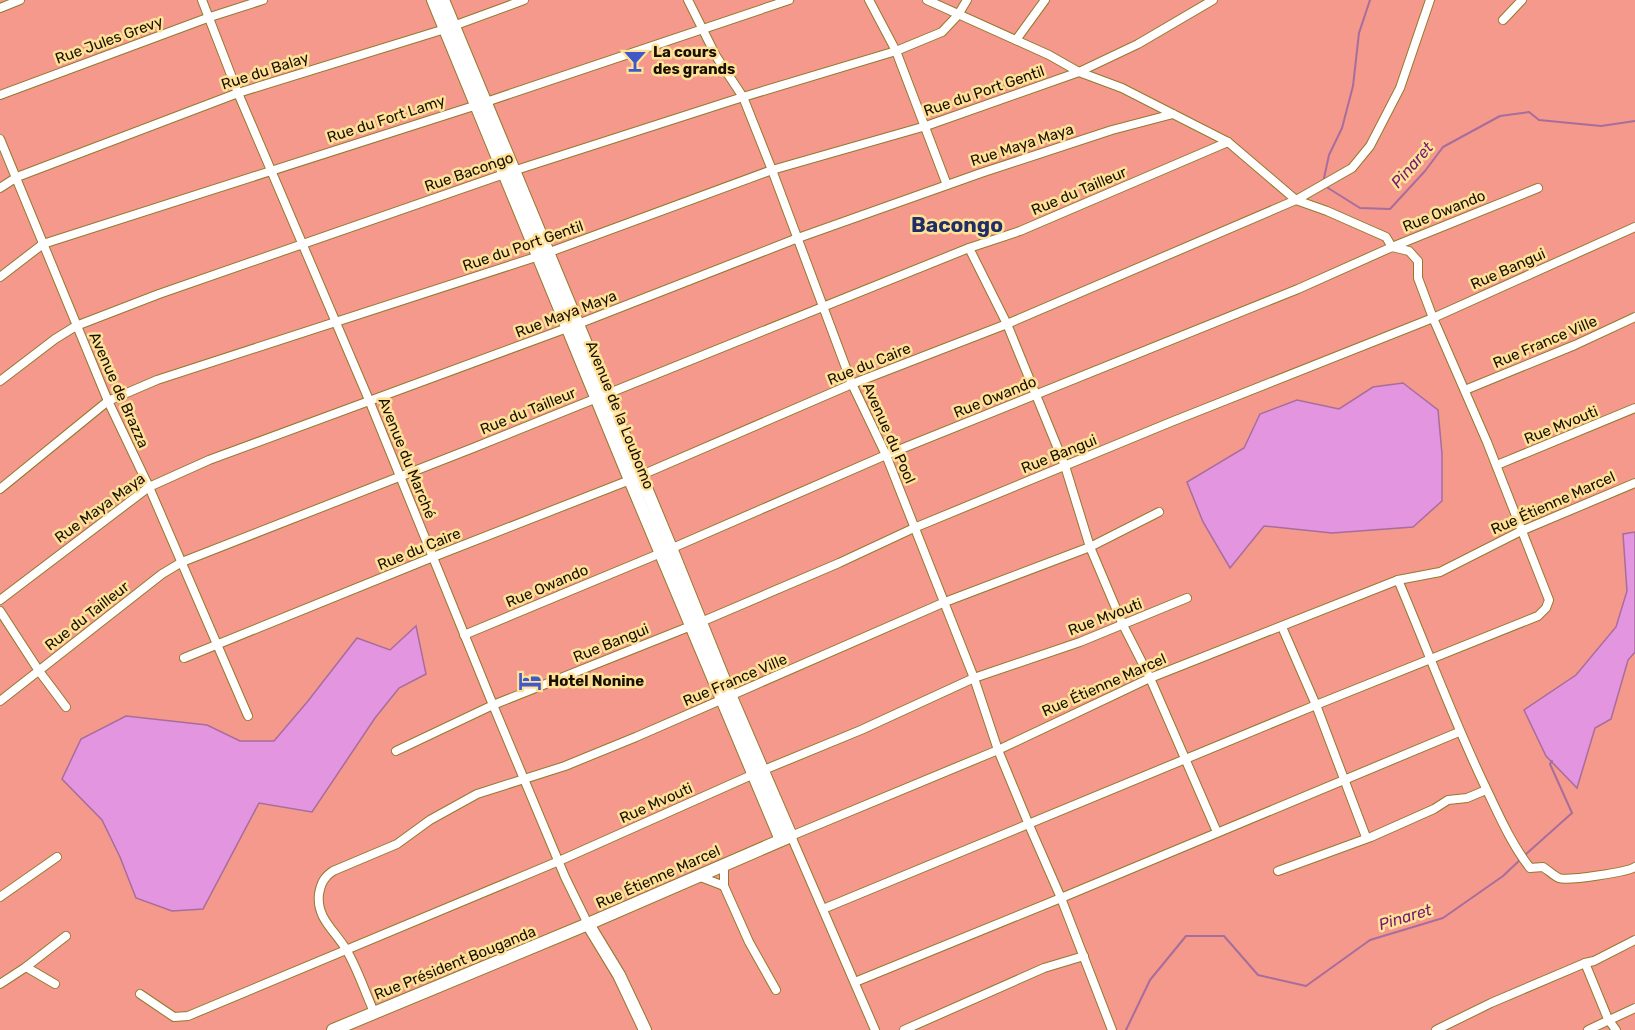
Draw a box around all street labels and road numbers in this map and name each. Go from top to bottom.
street label: Rue Jules Grevy [53,12,165,68]
street label: Rue du Balay [219,48,311,94]
street label: Rue du Port Gentil [921,62,1047,120]
street label: Rue du Fort Lamy [325,91,447,147]
street label: Rue Maya Maya [968,120,1076,170]
street label: Rue Bacongo [422,148,516,196]
street label: Rue du Tailleur [1029,163,1130,219]
street label: Rue Owando [1400,186,1488,236]
street label: Rue du Port Gentil [460,217,586,275]
street label: Rue Bangui [1468,245,1548,293]
street label: Rue Maya Maya [513,286,619,342]
street label: Rue France Ville [1490,312,1600,372]
street label: Avenue de Brazza [85,329,153,451]
street label: Avenue de la Loubomo [582,338,658,492]
street label: Rue du Caire [825,339,913,389]
street label: Rue Owando [951,372,1039,422]
street label: Avenue du Pool [859,380,919,486]
street label: Rue du Tailleur [477,383,579,438]
street label: Avenue du Marché [374,395,440,521]
street label: Rue Mvouti [1521,402,1601,448]
street label: Rue Bangui [1019,431,1099,477]
street label: Rue Étienne Marcel [1488,468,1618,538]
street label: Rue Maya Maya [51,469,149,547]
street label: Rue du Caire [375,524,463,574]
street label: Rue Owando [503,561,591,611]
street label: Rue du Tailleur [41,577,133,654]
street label: Rue Mvouti [1065,595,1145,639]
street label: Rue Bangui [571,620,651,666]
street label: Rue France Ville [680,650,790,710]
street label: Rue Étienne Marcel [1039,650,1169,720]
street label: Rue Mvouti [617,779,695,827]
street label: Rue Étienne Marcel [593,842,723,912]
street label: Rue Président Bouganda [371,922,539,1004]

